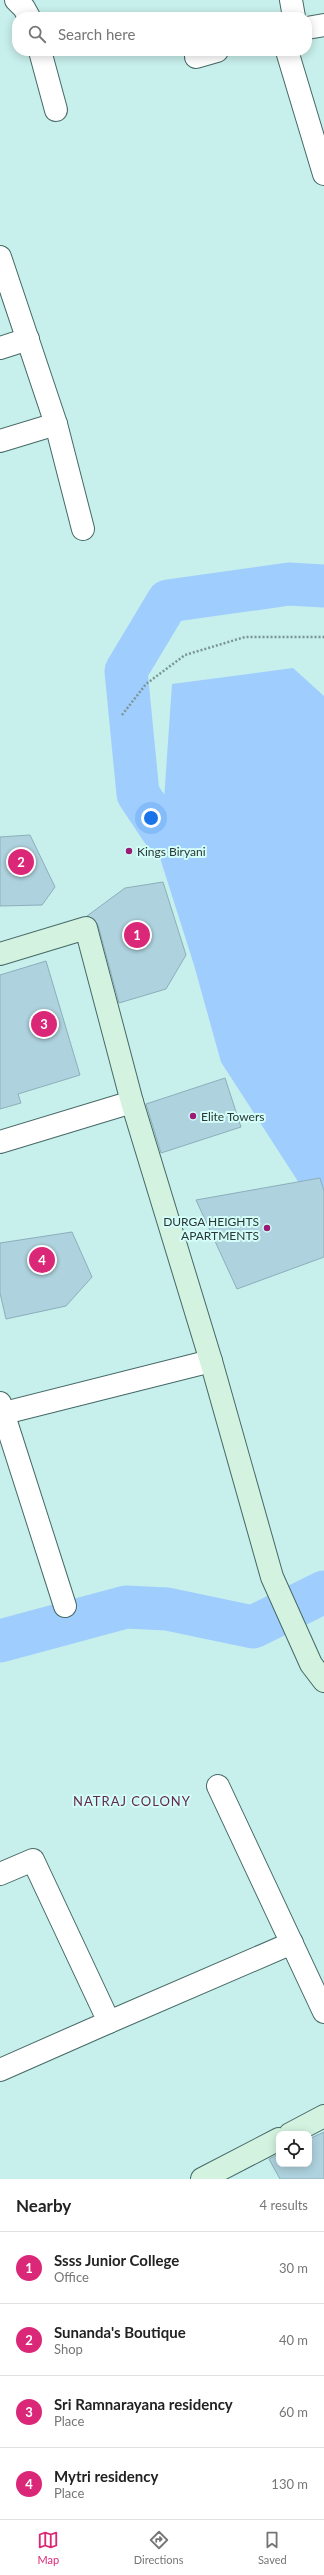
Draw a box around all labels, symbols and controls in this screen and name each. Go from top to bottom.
search box [12,12,312,56]
icon: search [26,23,48,45]
text: Search here [58,25,135,43]
your location [141,808,161,828]
place label: Kings Biryani [137,844,206,859]
marker: Kings Biryani [124,846,134,856]
pin: 2 [8,847,34,877]
pin: 1 [124,920,150,950]
pin: 3 [31,1009,57,1039]
place label: Elite Towers [201,1109,264,1124]
marker: Elite Towers [188,1111,198,1121]
place label: DURGA HEIGHTS APARTMENTS [163,1214,259,1243]
marker: DURGA HEIGHTS APARTMENTS [262,1223,272,1233]
pin: 4 [29,1245,55,1275]
district label: NATRAJ COLONY [73,1793,191,1809]
map controls [276,2131,312,2167]
button: locate [276,2131,312,2167]
text: Nearby [16,2195,71,2216]
text: 4 results [260,2197,308,2213]
text: Ssss Junior College [54,2251,179,2269]
text: 1 [25,2260,33,2276]
text: 30 m [279,2260,308,2276]
text: Office [54,2269,89,2285]
text: Sunanda's Boutique [54,2323,186,2341]
text: 2 [25,2332,33,2348]
text: 40 m [279,2332,308,2348]
text: Shop [54,2341,83,2357]
text: Sri Ramnarayana residency [54,2395,233,2413]
text: 3 [25,2404,33,2420]
text: 60 m [279,2404,308,2420]
text: Place [54,2413,84,2429]
text: Mytri residency [54,2467,158,2485]
text: 4 [25,2476,33,2492]
text: 130 m [271,2476,308,2492]
text: Place [54,2485,84,2501]
tab: Map [37,2529,59,2566]
tab: Directions [134,2529,183,2566]
tab: Saved [258,2529,287,2566]

